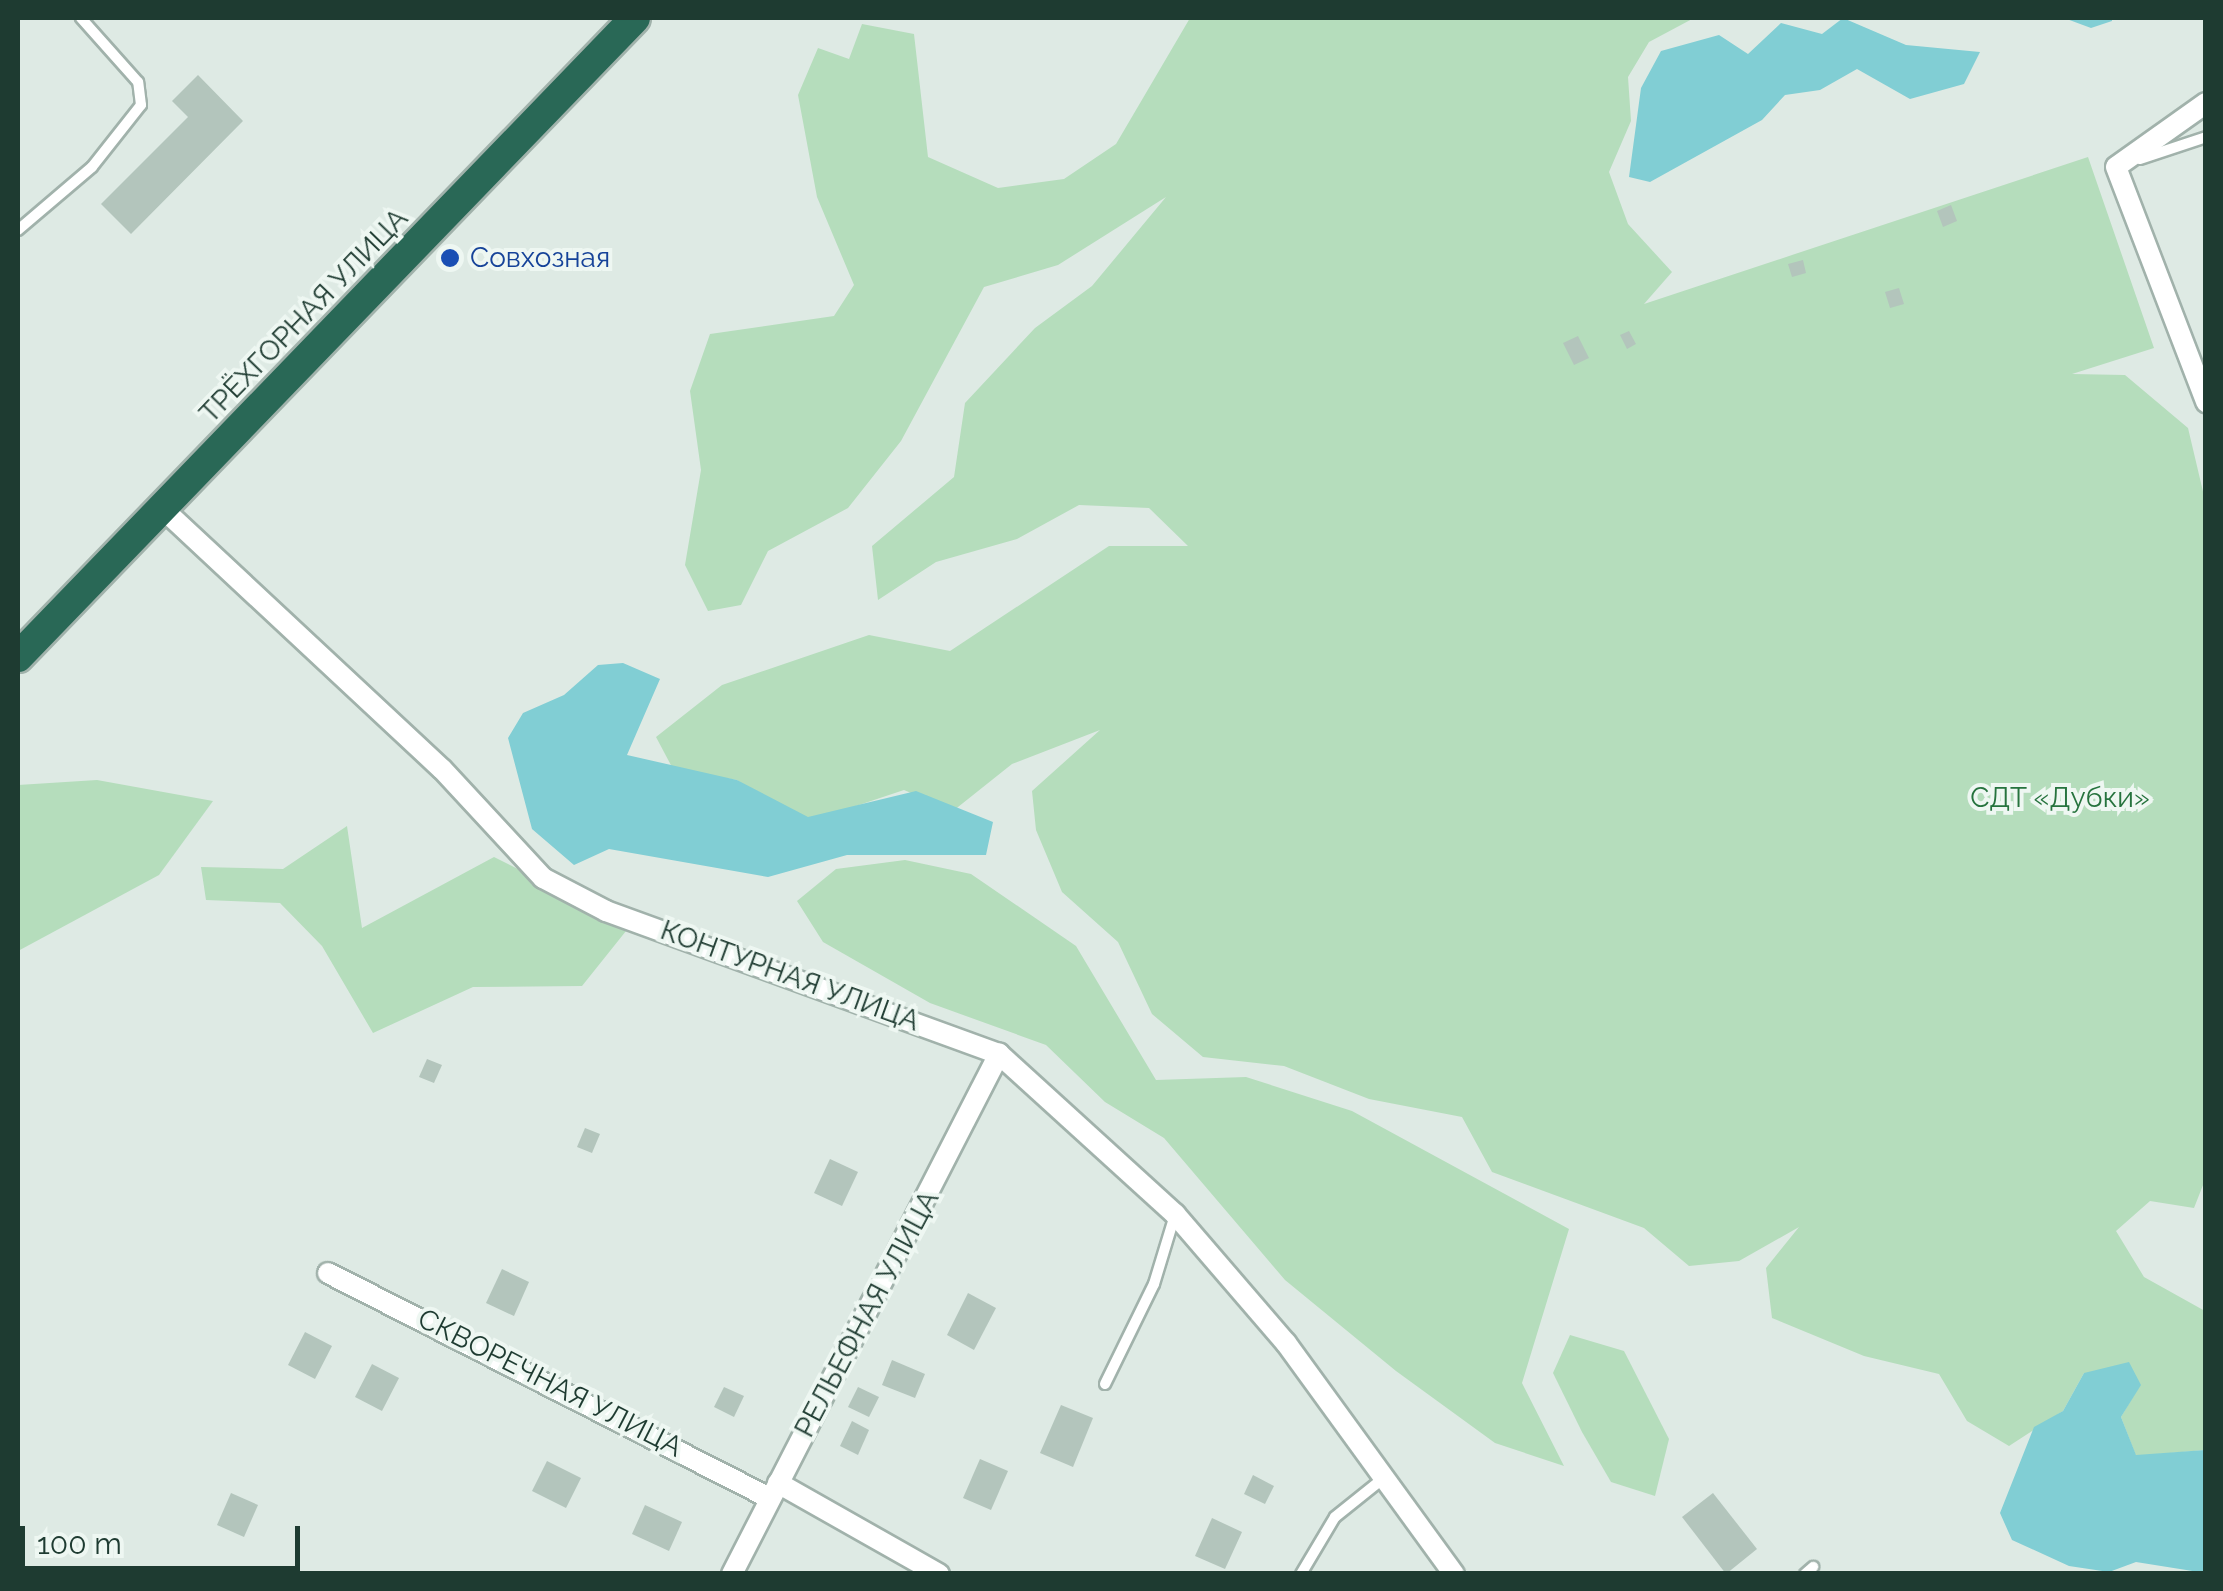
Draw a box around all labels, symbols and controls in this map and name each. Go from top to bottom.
street label: ТРЁХГОРНАЯ УЛИЦА [193,202,415,430]
place label: Совхозная [470,241,610,275]
marker: Совхозная [439,247,461,269]
park label: СДТ «Дубки» [1970,781,2150,815]
street label: КОНТУРНАЯ УЛИЦА [656,914,924,1038]
street label: РЕЛЬЕФНАЯ УЛИЦА [788,1185,946,1443]
street label: СКВОРЕЧНАЯ УЛИЦА [412,1302,688,1464]
scale bar [25,1506,305,1568]
text: 100 m [37,1526,122,1561]

